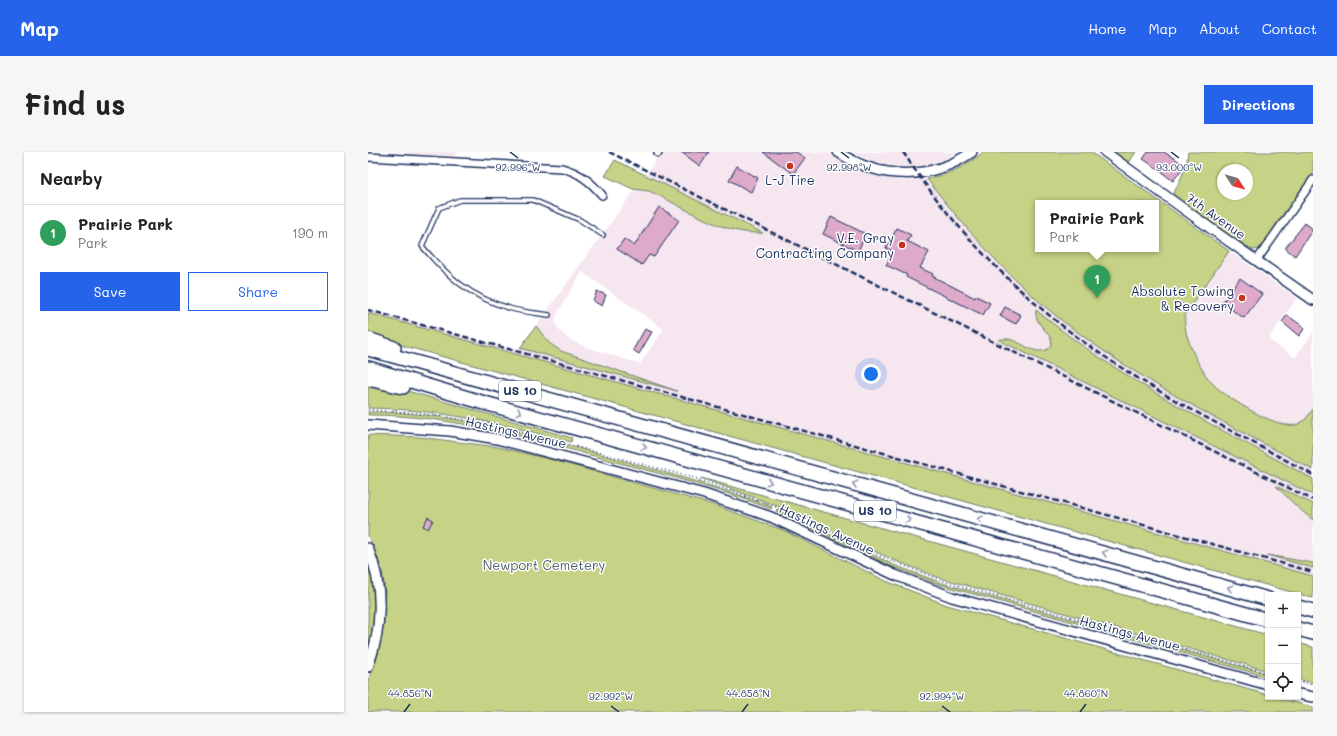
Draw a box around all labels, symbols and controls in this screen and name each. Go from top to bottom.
text: Map [20,16,59,41]
text: Home [1088,19,1126,38]
text: Map [1148,19,1177,38]
text: About [1199,19,1240,38]
text: Contact [1262,19,1317,38]
button: Directions [1204,85,1313,124]
text: Find us [24,86,125,122]
text: 92.996°W [496,160,541,174]
text: 92.998°W [827,160,872,174]
text: 93.000°W [1156,160,1202,174]
marker: L-J Tire [785,161,795,171]
north arrow [1217,164,1253,200]
text: Nearby [40,167,102,189]
place label: L-J Tire [765,171,815,188]
street label: 7th Avenue [1183,189,1250,242]
popup [1035,200,1159,252]
text: Prairie Park [1050,208,1144,228]
text: Prairie Park [78,214,173,234]
text: 1 [50,224,56,241]
text: 190 m [292,224,328,241]
text: Park [1050,228,1079,245]
place label: V.E. Gray Contracting Company [756,229,894,261]
text: Park [78,234,107,251]
marker: V.E. Gray Contracting Company [897,240,907,250]
pin: 1 [1084,265,1110,298]
button: Save [40,272,180,311]
button: Share [188,272,328,311]
place label: Absolute Towing & Recovery [1131,282,1234,314]
marker: Absolute Towing & Recovery [1237,293,1247,303]
your location [861,364,881,384]
road number: US 10 [499,381,541,401]
one-way arrow [515,407,522,416]
street label: Hastings Avenue [464,412,568,451]
one-way arrow [640,442,647,451]
one-way arrow [766,477,773,486]
one-way arrow [851,480,858,489]
street label: Hastings Avenue [777,499,878,558]
road number: US 10 [854,501,896,521]
one-way arrow [977,515,984,524]
one-way arrow [905,516,911,524]
one-way arrow [1102,550,1108,558]
park label: Newport Cemetery [483,556,606,573]
one-way arrow [1227,584,1234,593]
map controls [1265,592,1301,700]
button: + [1265,592,1301,628]
street label: Hastings Avenue [1078,611,1182,654]
button: − [1265,628,1301,664]
button: locate [1265,664,1301,700]
text: 44.856°N [388,686,432,700]
text: 44.858°N [726,686,770,700]
text: 44.860°N [1064,686,1108,700]
text: 92.992°W [589,689,633,703]
text: 92.994°W [920,689,965,703]

